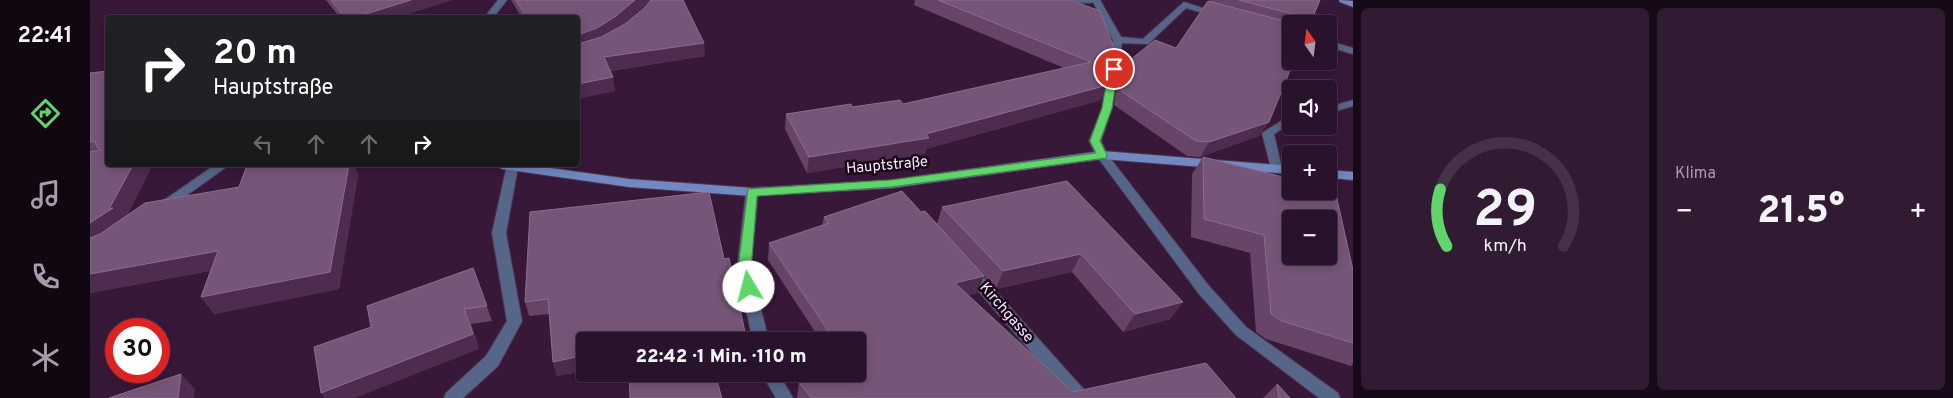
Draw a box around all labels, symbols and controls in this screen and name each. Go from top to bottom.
north arrow [1282,15,1338,70]
map controls [1282,15,1337,265]
text: 22:41 [17,23,73,50]
text: 20 m [213,32,297,76]
icon: right [130,35,195,100]
pin [1093,48,1135,90]
icon: arrive [1100,55,1128,83]
text: Hauptstraße [213,75,333,102]
button: sound [1282,80,1337,135]
icon: directions [28,96,63,131]
icon: left [249,130,277,158]
icon: ahead [302,130,330,158]
icon: ahead [355,130,383,158]
icon: right [408,130,436,158]
button: + [1282,145,1337,200]
street label: Hauptstraße [845,153,929,179]
text: Klima [1675,164,1716,184]
icon: music [28,177,63,212]
text: 29 [1473,179,1537,245]
text: 21.5° [1757,188,1845,237]
text: − [1675,195,1693,231]
text: + [1909,195,1927,231]
button: − [1282,210,1337,265]
text: km/h [1483,235,1527,258]
icon: phone [28,259,63,294]
position arrow [722,260,774,312]
street label: Kirchgasse [975,279,1037,347]
speed limit sign: 30 [105,318,170,383]
icon: climate [28,340,63,375]
text: 22:42 · 1 Min. · 110 m [636,345,807,369]

